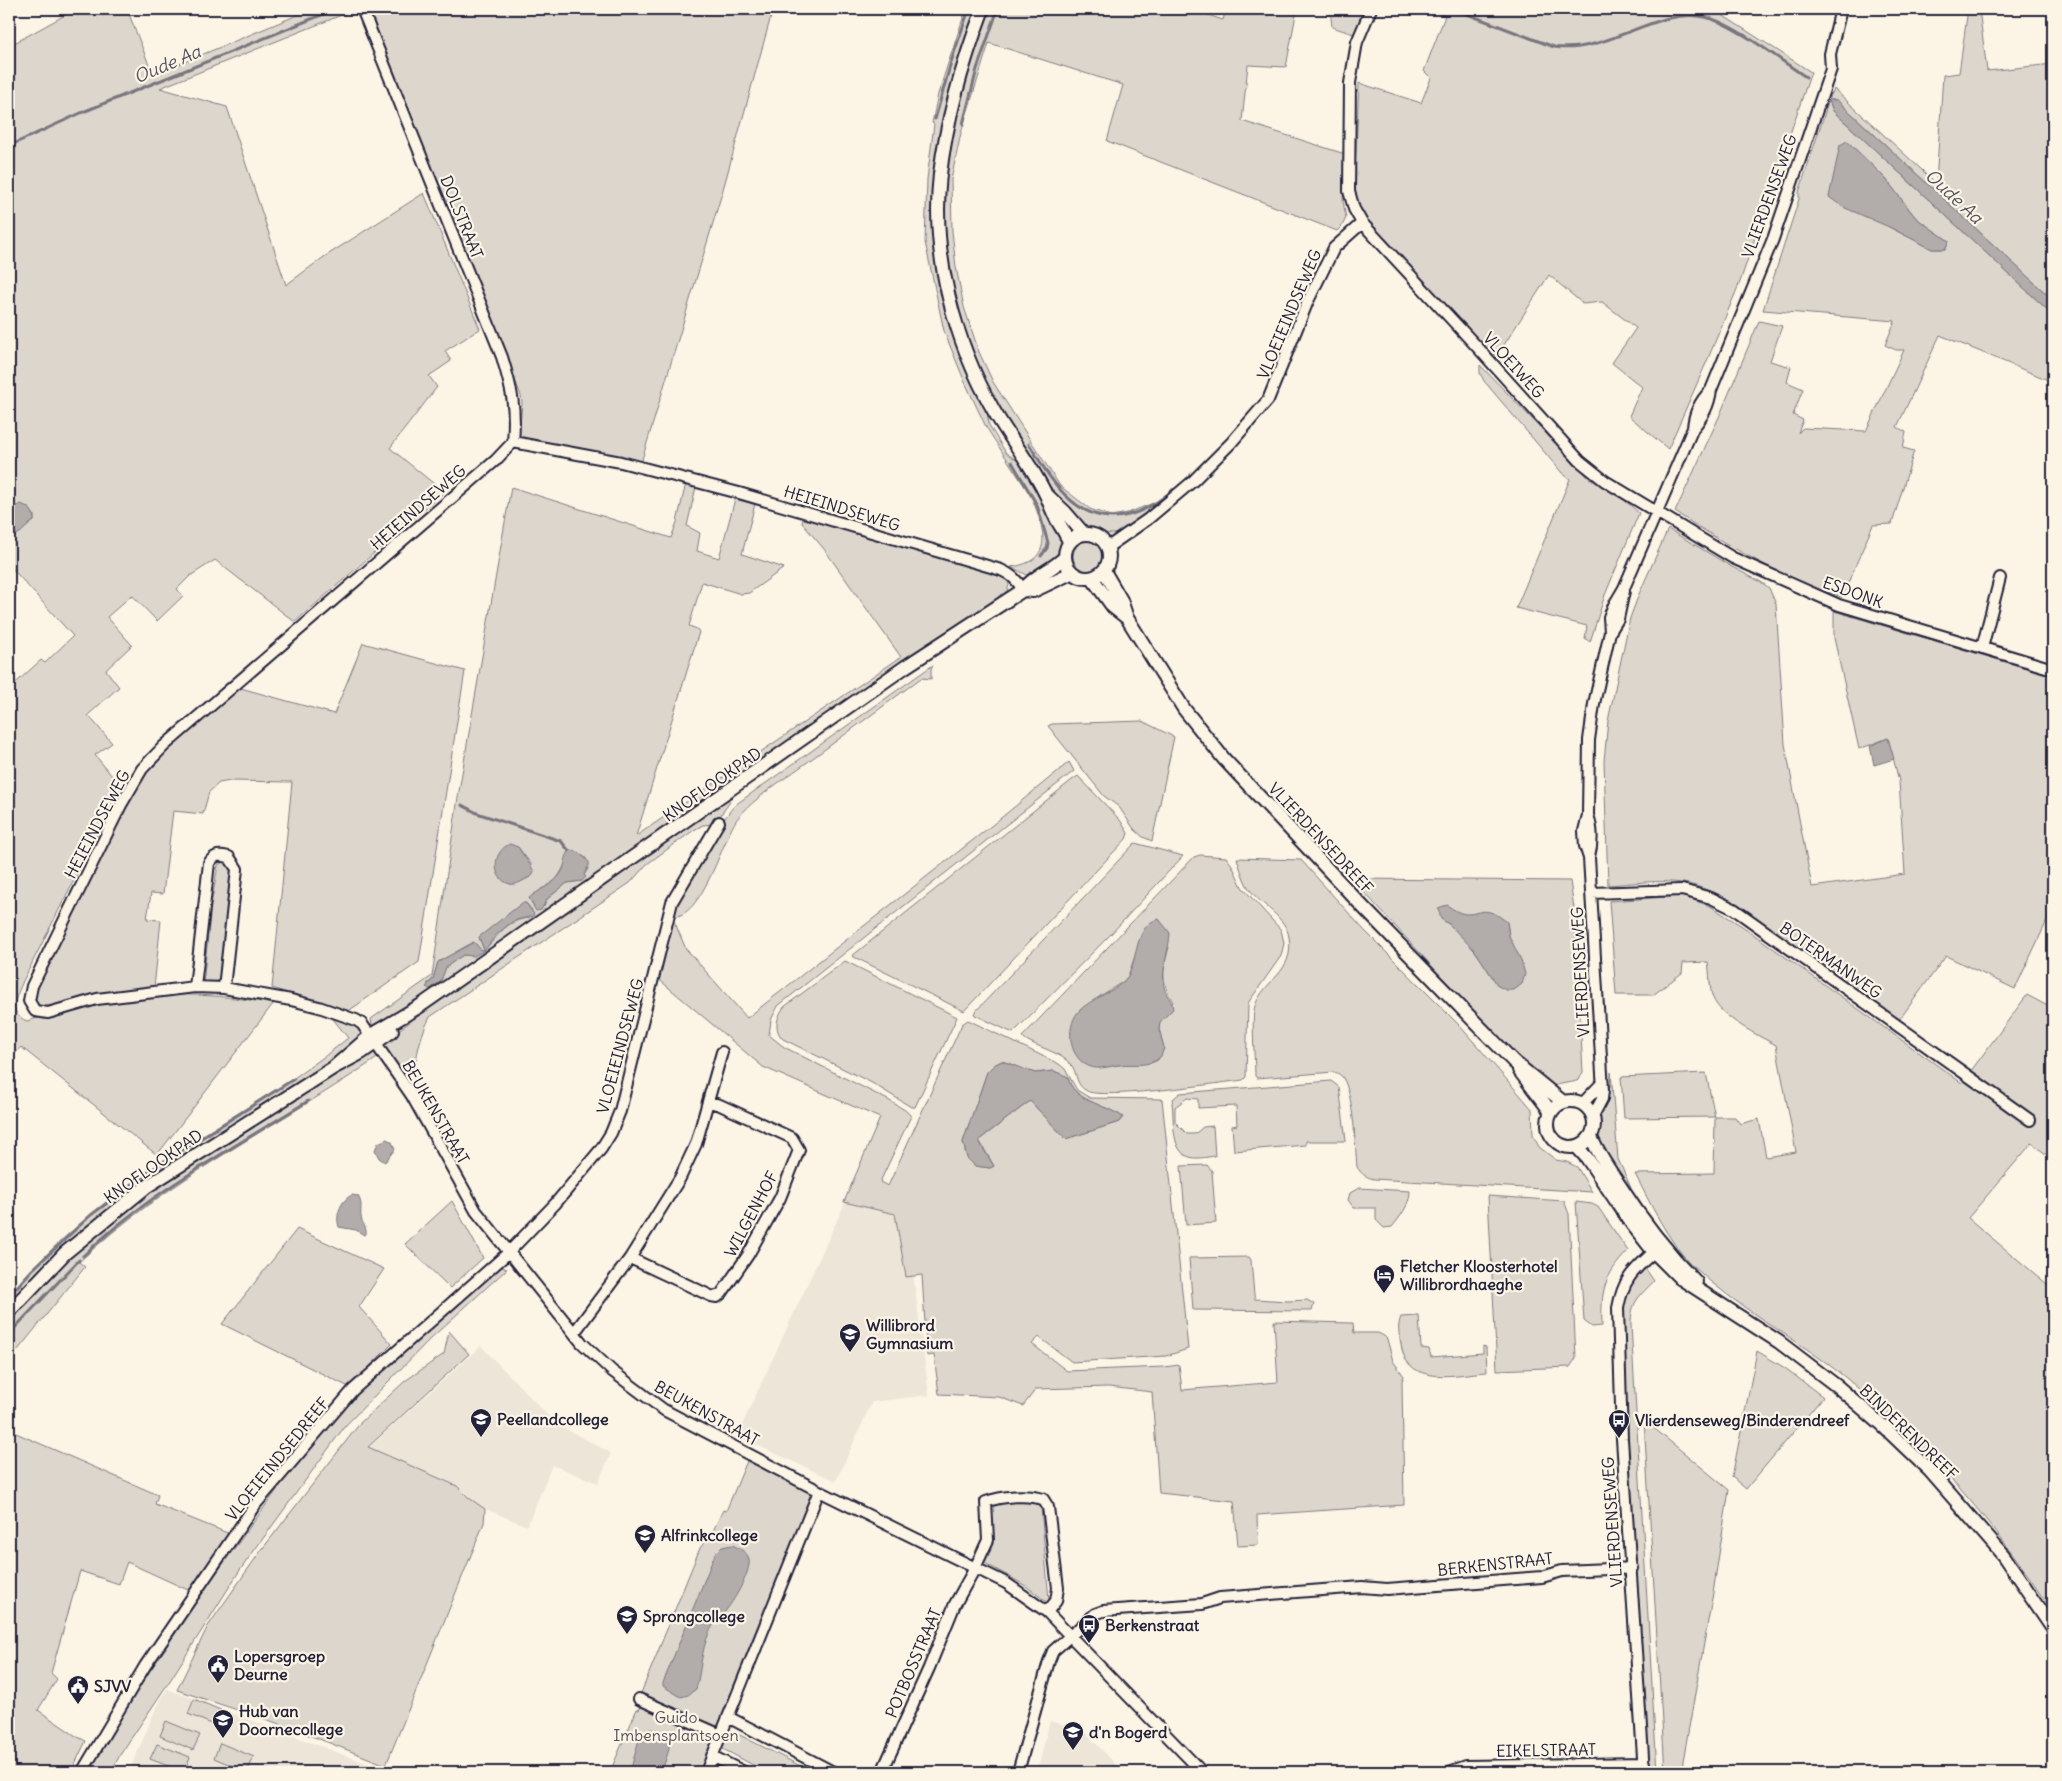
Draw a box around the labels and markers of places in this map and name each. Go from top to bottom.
place label: Fletcher Kloosterhotel Willibrordhaeghe [1400,1256,1558,1295]
hotel icon: Fletcher Kloosterhotel Willibrordhaeghe [1372,1263,1396,1294]
place label: Willibrord Gymnasium [866,1315,953,1354]
school or university icon: Willibrord Gymnasium [838,1322,862,1353]
school or university icon: Peellandcollege [469,1407,493,1438]
bus stop icon: Vlierdenseweg/Binderendreef [1607,1408,1631,1439]
place label: Peellandcollege [497,1409,609,1430]
place label: Vlierdenseweg/Binderendreef [1635,1410,1850,1431]
school or university icon: Alfrinkcollege [633,1523,657,1554]
place label: Alfrinkcollege [661,1525,758,1546]
school or university icon: Sprongcollege [615,1604,639,1635]
place label: Sprongcollege [643,1606,745,1627]
bus stop icon: Berkenstraat [1077,1613,1101,1644]
place label: Berkenstraat [1105,1615,1200,1635]
place label: Lopersgroep Deurne [234,1646,325,1684]
public building icon: Lopersgroep Deurne [206,1653,230,1684]
public building icon: SJVV [66,1674,90,1705]
place label: SJVV [94,1676,131,1696]
place label: Hub van Doornecollege [239,1701,343,1740]
school or university icon: Hub van Doornecollege [211,1708,235,1739]
school or university icon: d'n Bogerd [1061,1720,1085,1751]
place label: d'n Bogerd [1089,1722,1168,1743]

